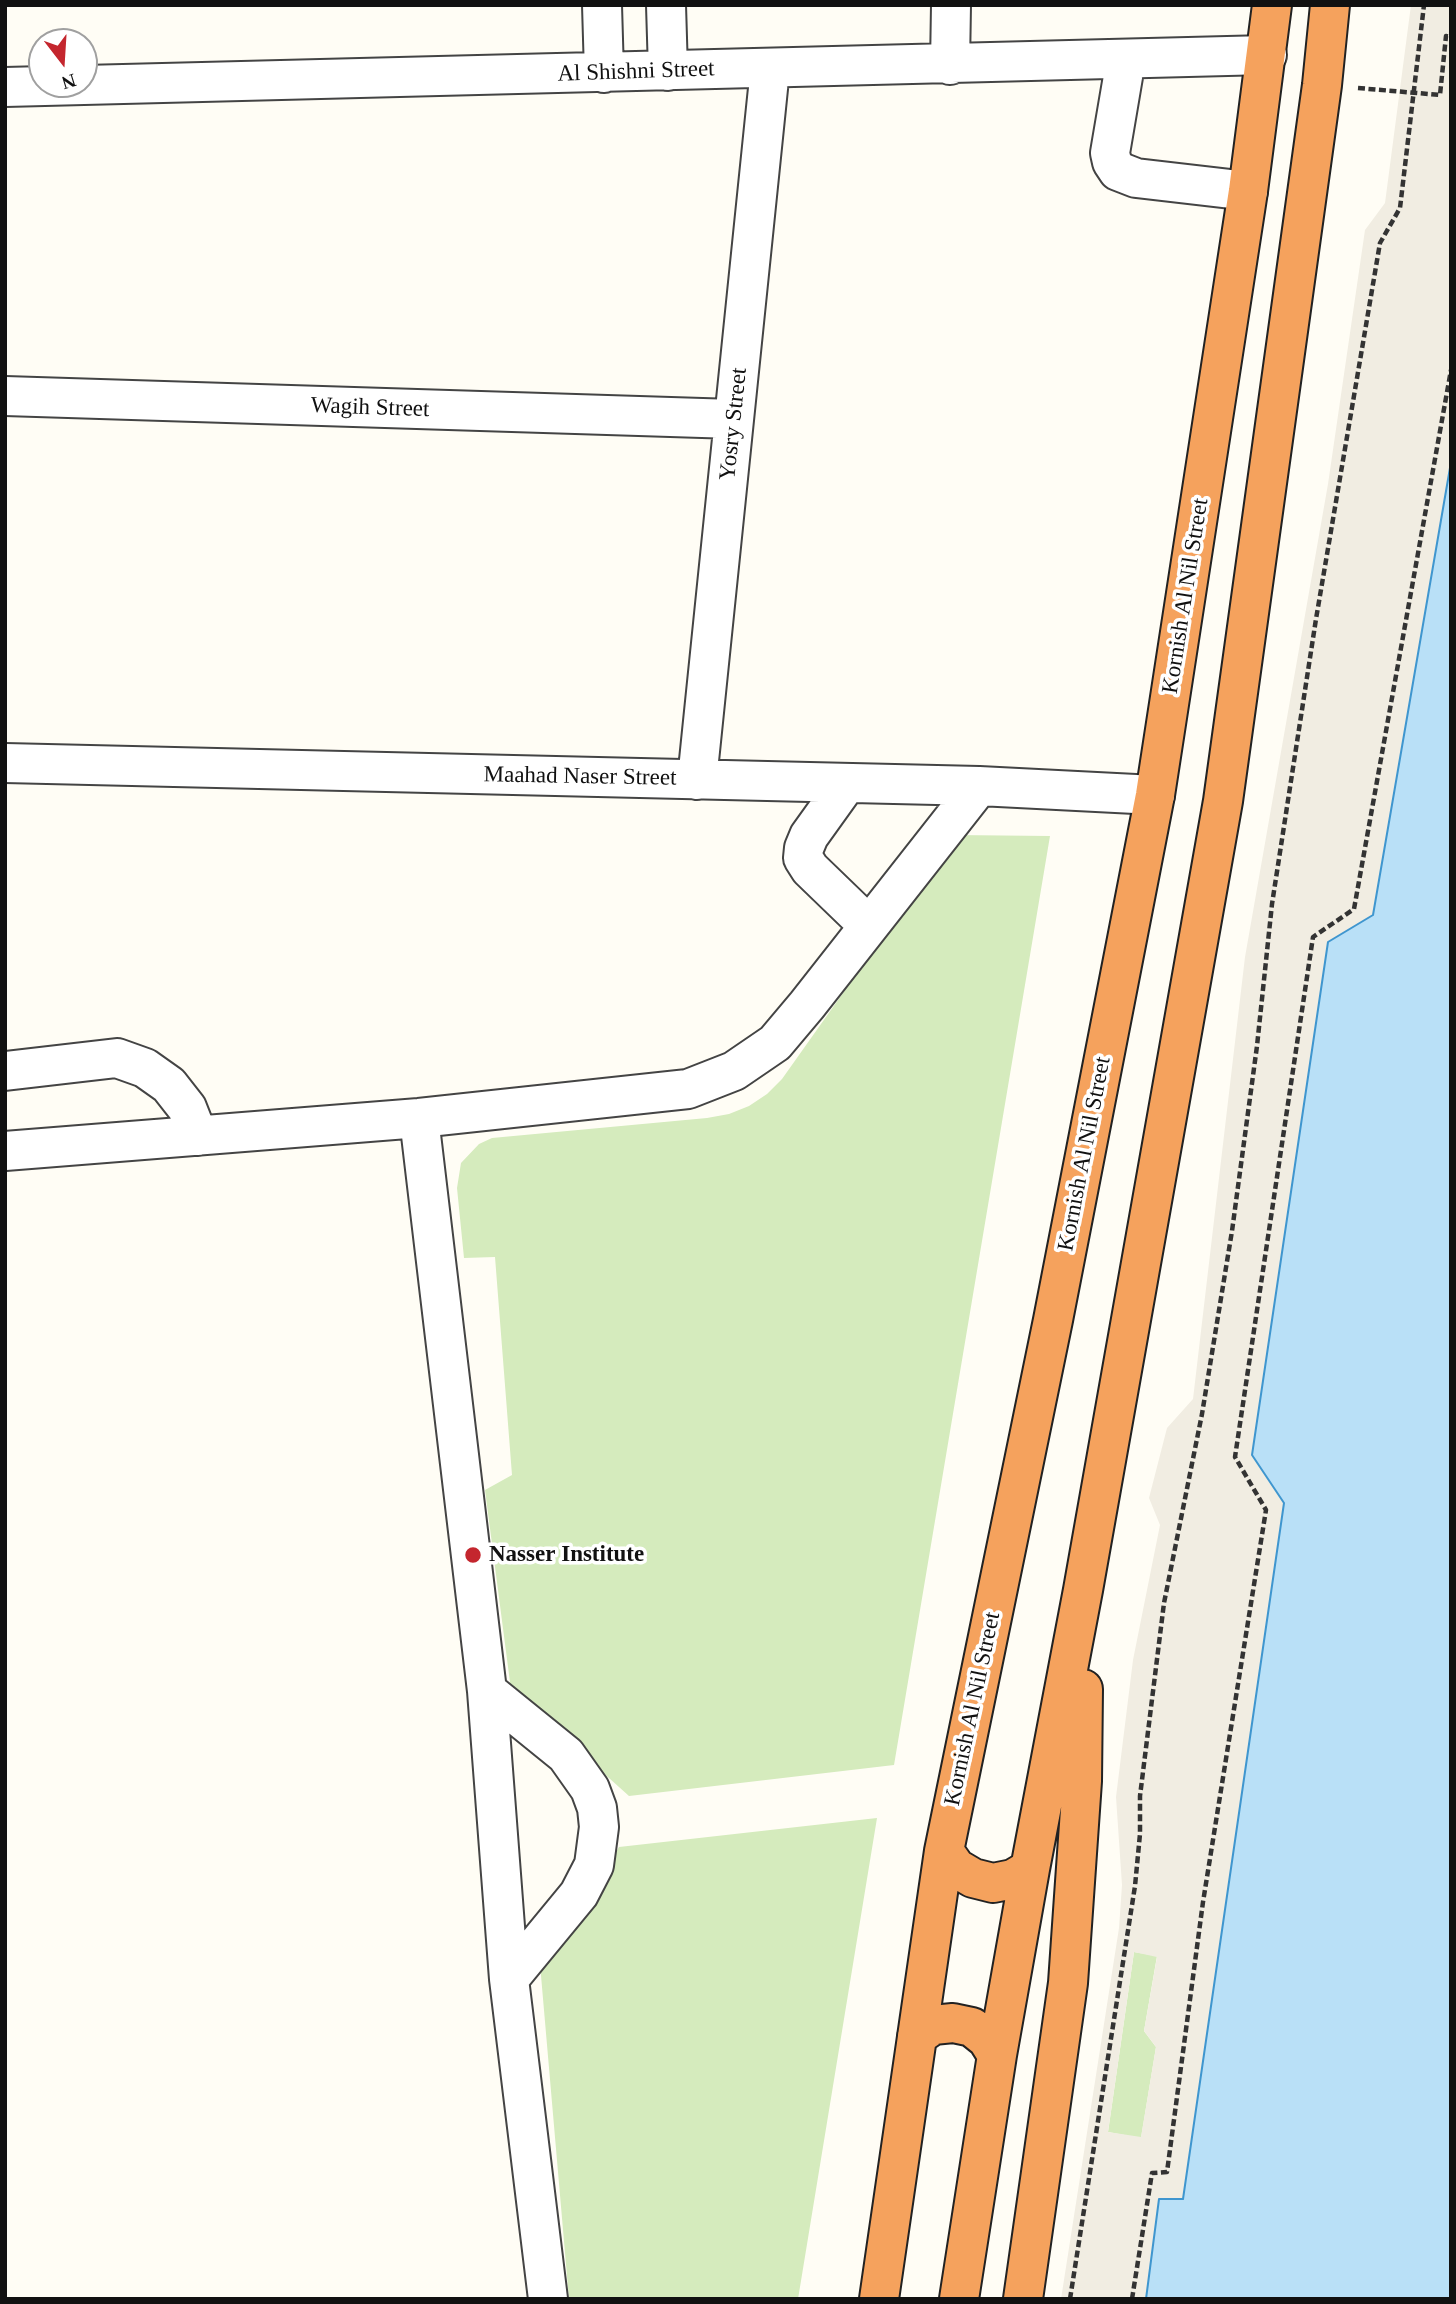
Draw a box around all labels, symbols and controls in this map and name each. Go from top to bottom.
north arrow [28,28,98,98]
street label: Al Shishni Street [557,55,715,89]
text: N [59,70,78,94]
street label: Yosry Street [714,366,754,482]
street label: Wagih Street [310,392,430,424]
street label: Kornish Al Nil Street [1157,496,1215,696]
street label: Maahad Naser Street [483,762,677,792]
street label: Kornish Al Nil Street [1053,1054,1117,1254]
place label: Nasser Institute [489,1541,644,1569]
marker: Nasser Institute [463,1545,483,1565]
street label: Kornish Al Nil Street [939,1610,1007,1808]

